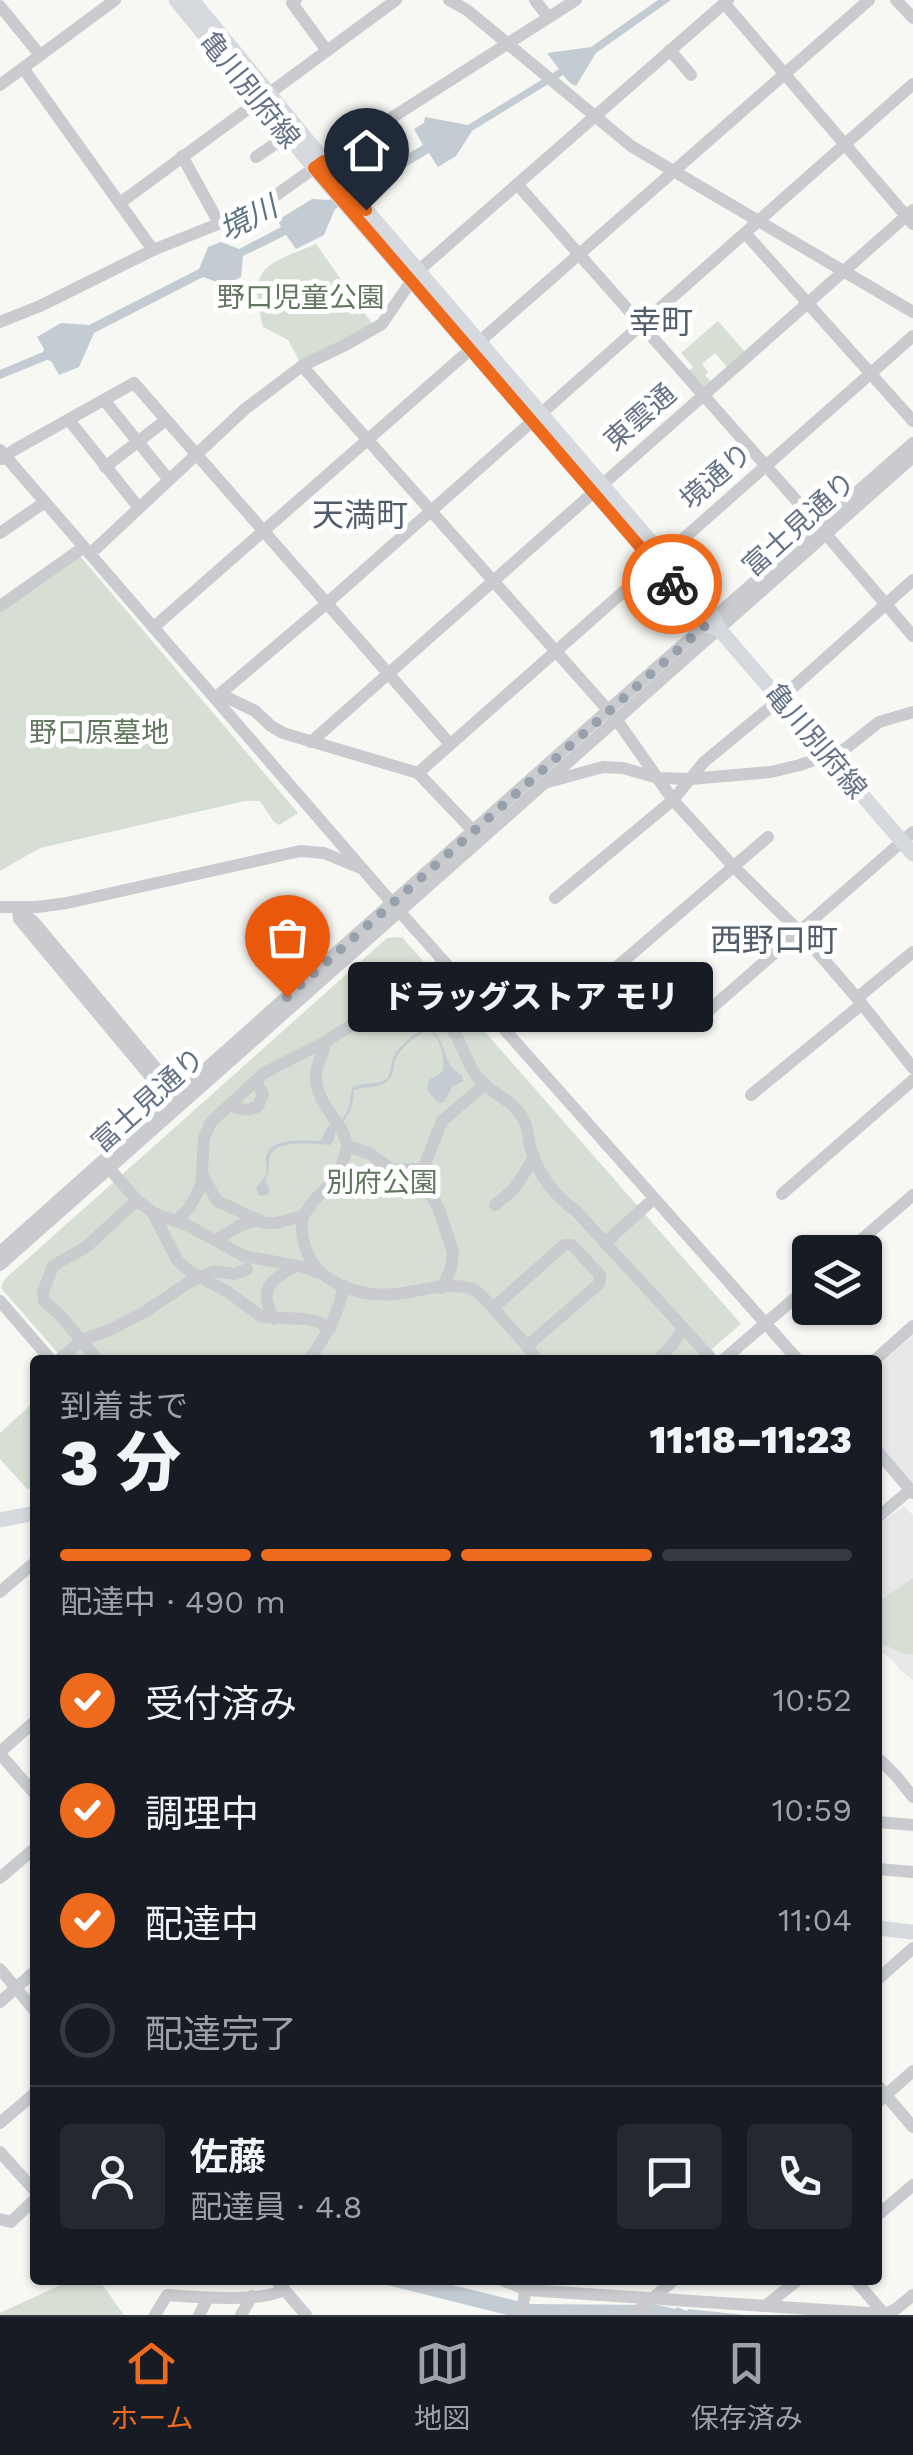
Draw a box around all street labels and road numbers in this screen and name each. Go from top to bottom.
street label: 亀川別府線 [193,25,307,155]
street label: 東雲通 [597,377,683,457]
street label: 境通り [673,436,759,516]
street label: 富士見通り [736,465,862,583]
street label: 亀川別府線 [758,677,874,805]
street label: 富士見通り [85,1041,211,1159]

